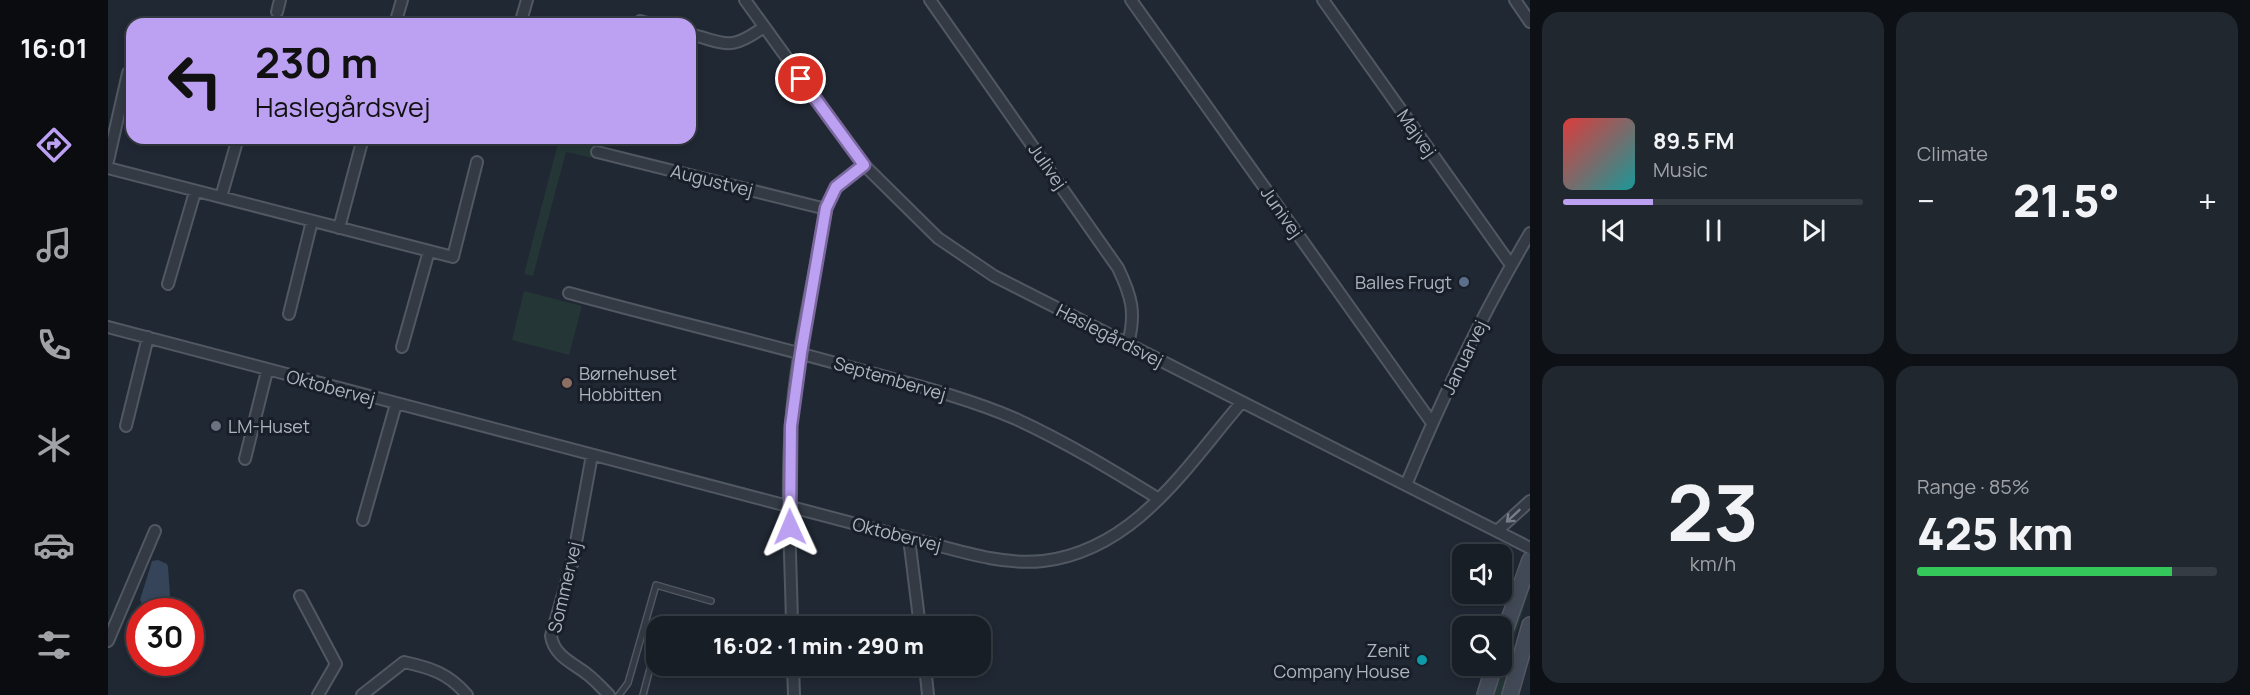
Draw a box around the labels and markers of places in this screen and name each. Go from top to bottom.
pin [775,53,826,104]
place label: Balles Frugt [1355,270,1452,294]
marker: Balles Frugt [1457,275,1471,289]
place label: Børnehuset Hobbitten [579,361,677,406]
marker: Børnehuset Hobbitten [560,376,574,390]
place label: LM-Huset [228,414,310,438]
marker: LM-Huset [209,419,223,433]
place label: Zenit Company House [1273,638,1410,683]
marker: Zenit Company House [1415,653,1429,667]

